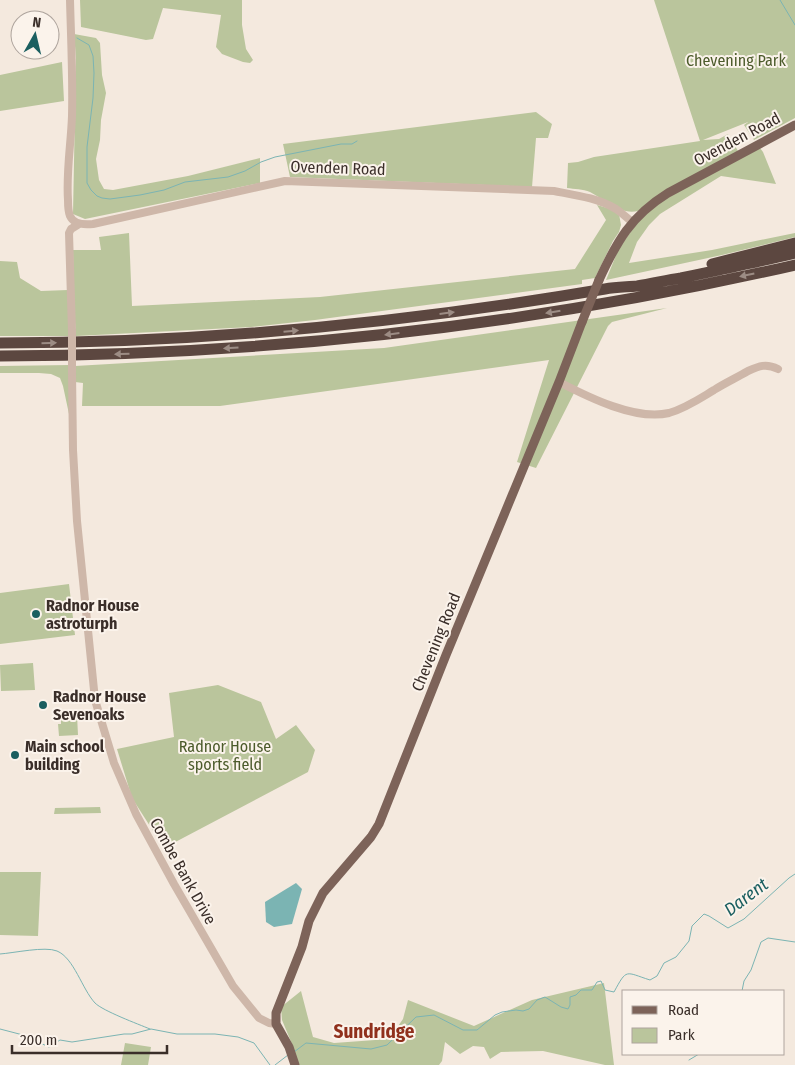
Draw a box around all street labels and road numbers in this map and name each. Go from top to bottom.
street label: Ovenden Road [690,108,784,170]
street label: Ovenden Road [290,157,386,179]
street label: Chevening Road [408,590,464,694]
street label: Combe Bank Drive [146,814,220,928]

